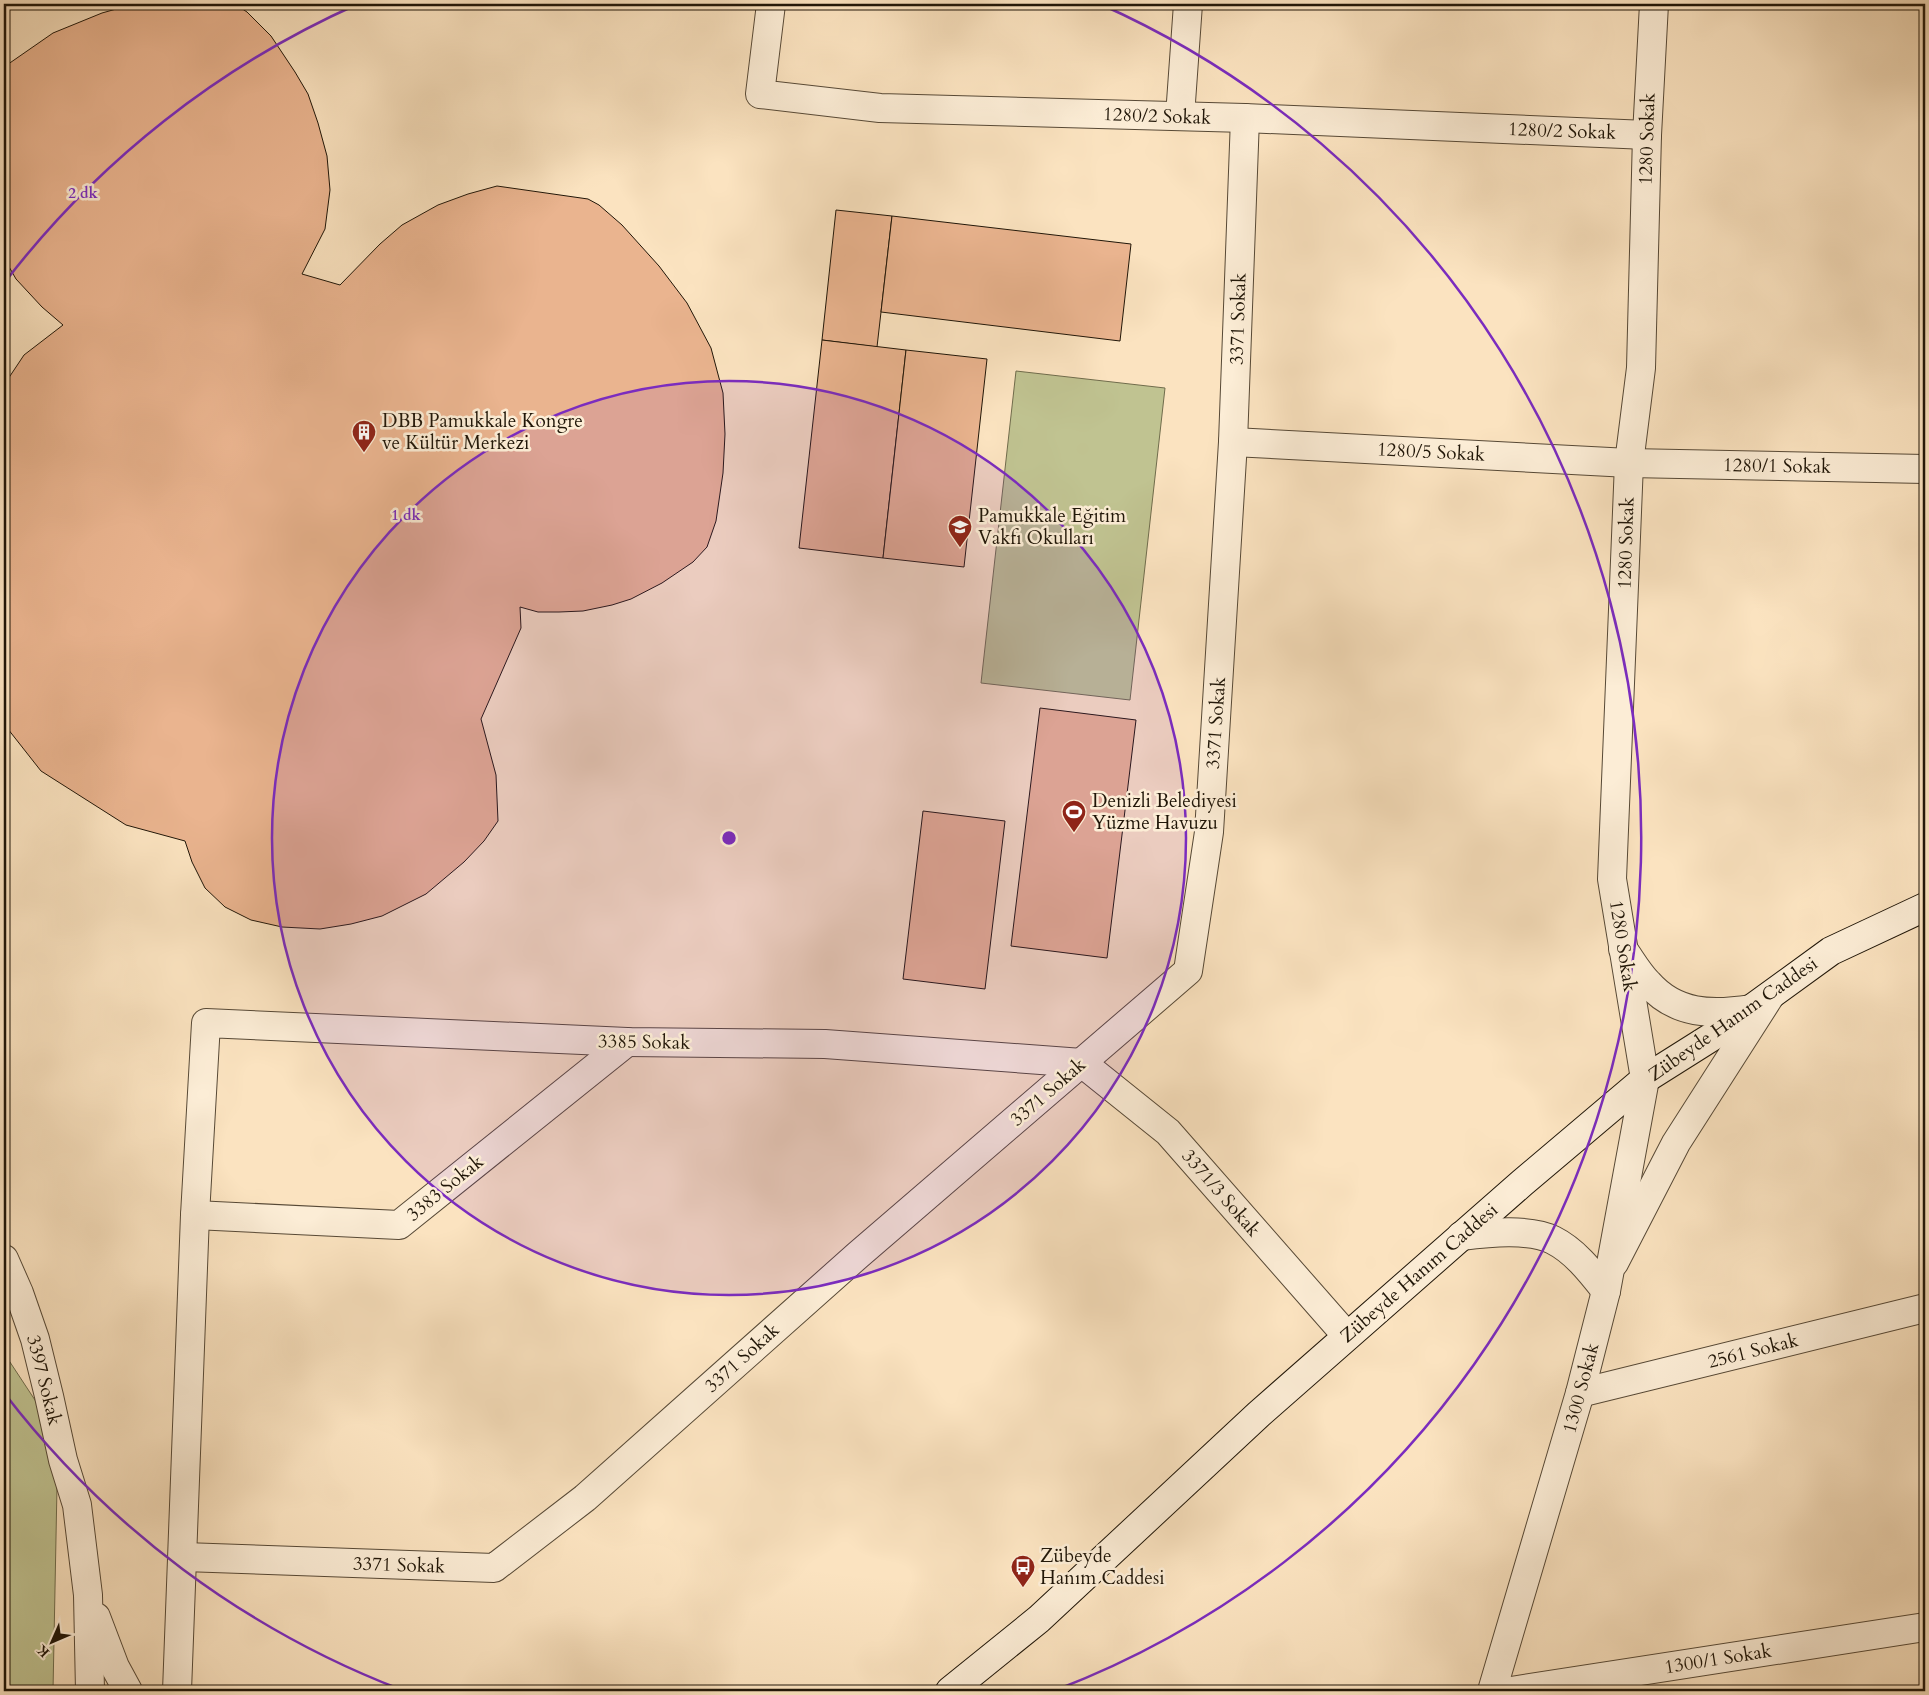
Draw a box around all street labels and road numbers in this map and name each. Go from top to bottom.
street label: 1280 Sokak [1632,92,1662,186]
street label: 1280/2 Sokak [1102,101,1212,131]
street label: 1280/2 Sokak [1507,116,1617,146]
street label: 3371 Sokak [1223,272,1253,366]
street label: 1280/5 Sokak [1376,436,1487,468]
street label: 1280/1 Sokak [1723,452,1832,480]
street label: 1280 Sokak [1611,496,1641,590]
street label: 3371 Sokak [1200,675,1232,770]
street label: 1280 Sokak [1603,898,1643,994]
street label: Zübeyde Hanım Caddesi [1643,951,1823,1087]
street label: 3385 Sokak [598,1028,691,1056]
street label: 3371 Sokak [1005,1051,1092,1132]
street label: 3371/3 Sokak [1176,1144,1267,1243]
street label: 3383 Sokak [401,1148,490,1227]
street label: Zübeyde Hanım Caddesi [1334,1197,1504,1349]
street label: 3371 Sokak [699,1317,786,1399]
street label: 2561 Sokak [1705,1327,1802,1375]
street label: 3397 Sokak [20,1332,68,1429]
street label: 1300 Sokak [1556,1339,1606,1436]
street label: 3371 Sokak [352,1550,446,1580]
street label: 1300/1 Sokak [1663,1638,1774,1680]

